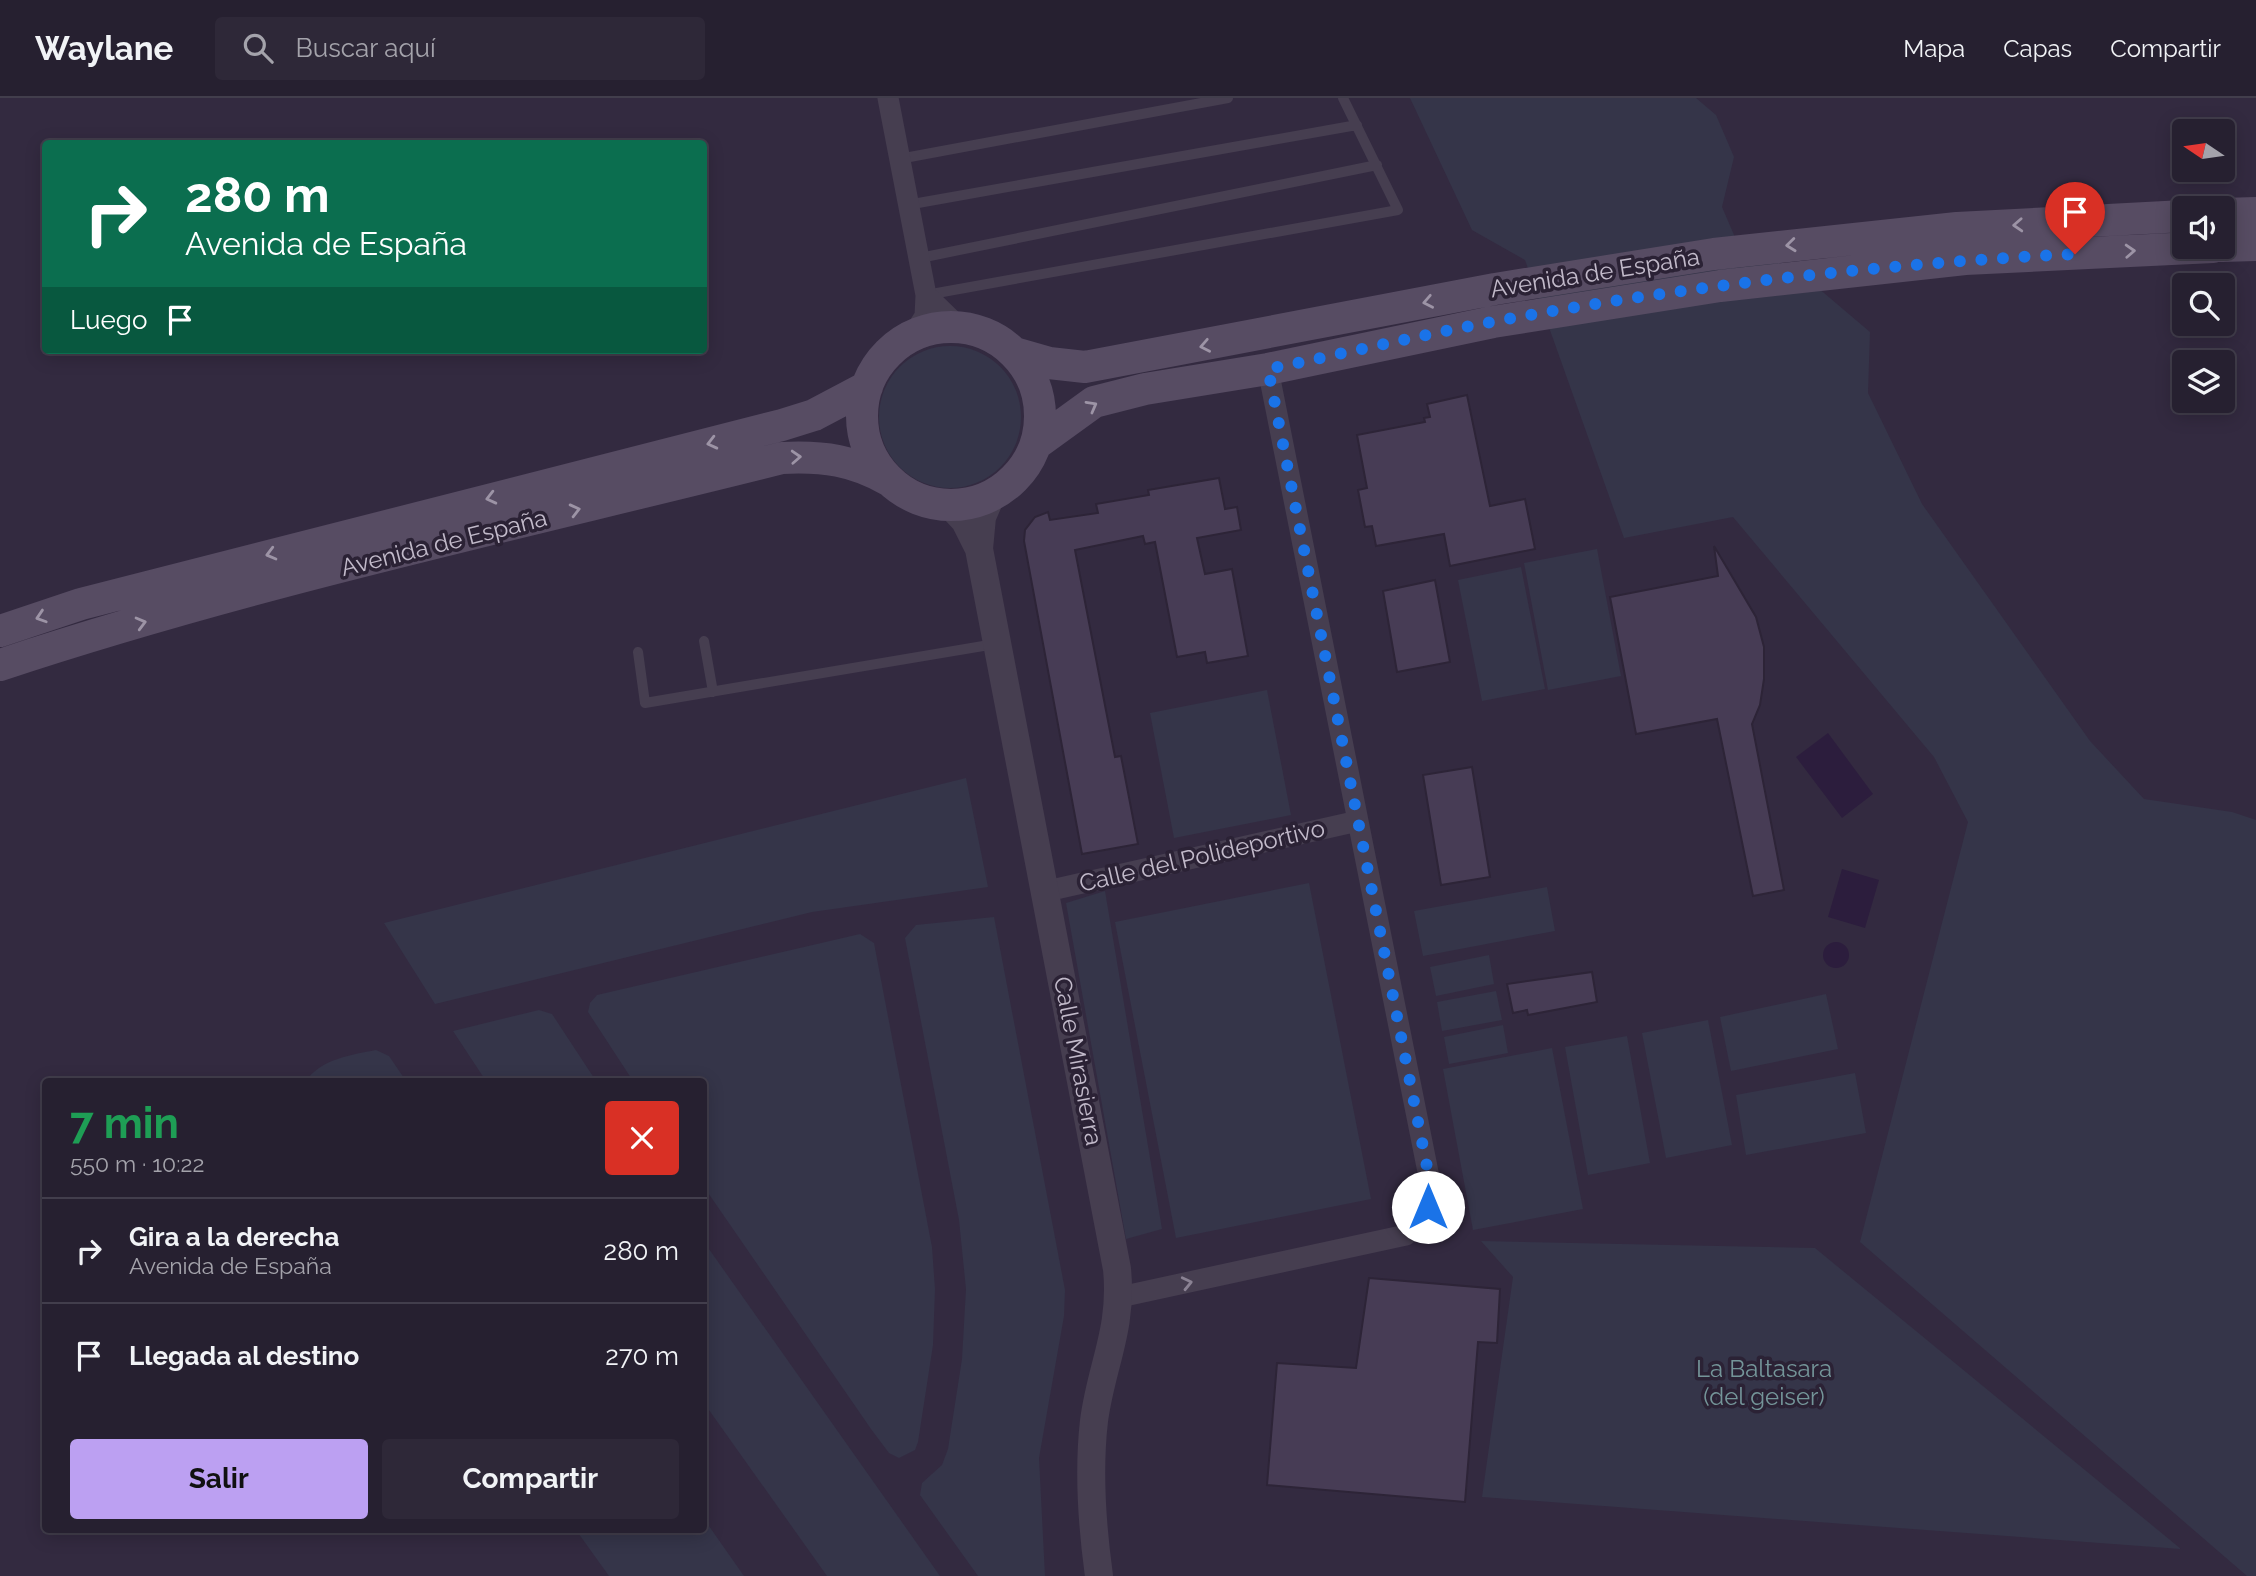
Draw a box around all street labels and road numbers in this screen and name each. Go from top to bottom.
street label: Avenida de España [1488,242,1702,303]
street label: Avenida de España [338,503,550,582]
street label: Calle del Polideportivo [1076,813,1327,898]
street label: Calle Mirasierra [1048,974,1109,1148]

